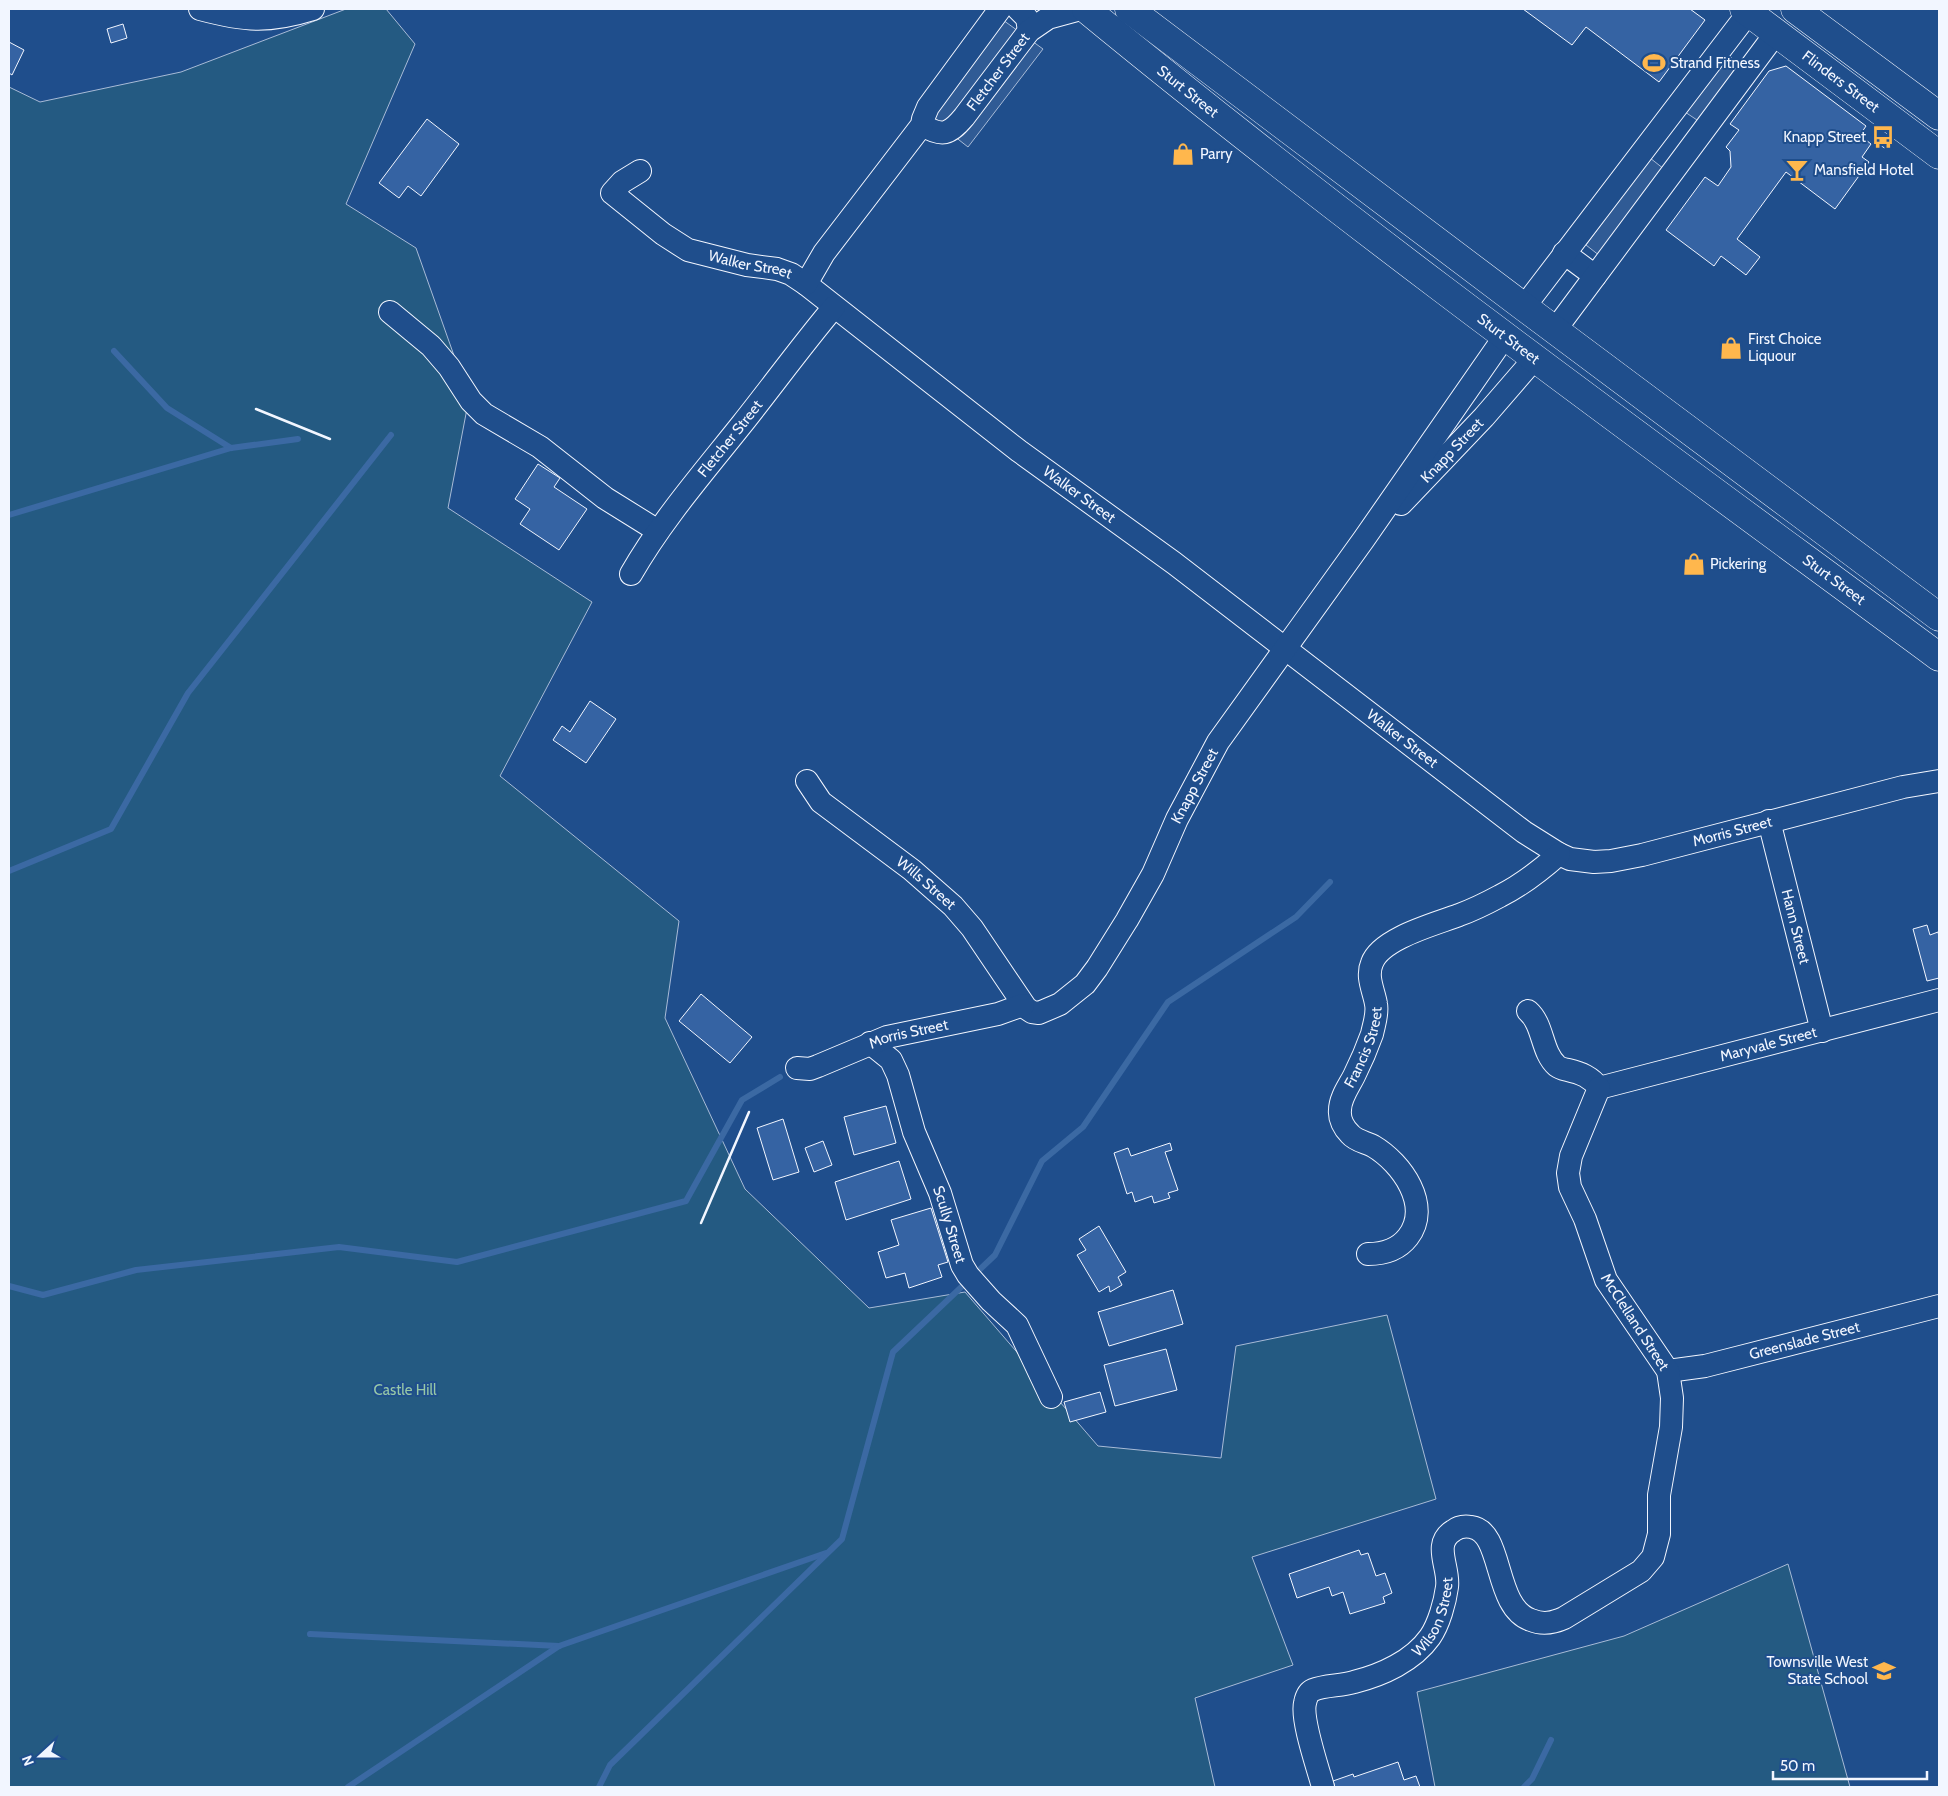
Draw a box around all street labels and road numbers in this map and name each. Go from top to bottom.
street label: Fletcher Street [963,29,1033,114]
street label: Flinders Street [1799,47,1883,116]
street label: Sturt Street [1154,62,1222,121]
street label: Walker Street [706,247,794,283]
street label: Sturt Street [1474,310,1543,368]
street label: Fletcher Street [694,396,766,481]
street label: Knapp Street [1417,414,1487,487]
street label: Walker Street [1039,462,1119,527]
street label: Sturt Street [1799,551,1869,609]
street label: Walker Street [1363,705,1442,772]
street label: Knapp Street [1167,745,1222,827]
street label: Morris Street [1691,813,1774,850]
street label: Wills Street [893,853,960,913]
street label: Hann Street [1778,887,1814,966]
street label: Francis Street [1340,1007,1386,1091]
street label: Morris Street [866,1016,950,1053]
street label: Maryvale Street [1718,1023,1819,1065]
street label: Scully Street [929,1183,970,1265]
street label: McClelland Street [1597,1270,1673,1374]
street label: Greenslade Street [1747,1318,1862,1363]
street label: Wilson Street [1408,1577,1457,1660]

